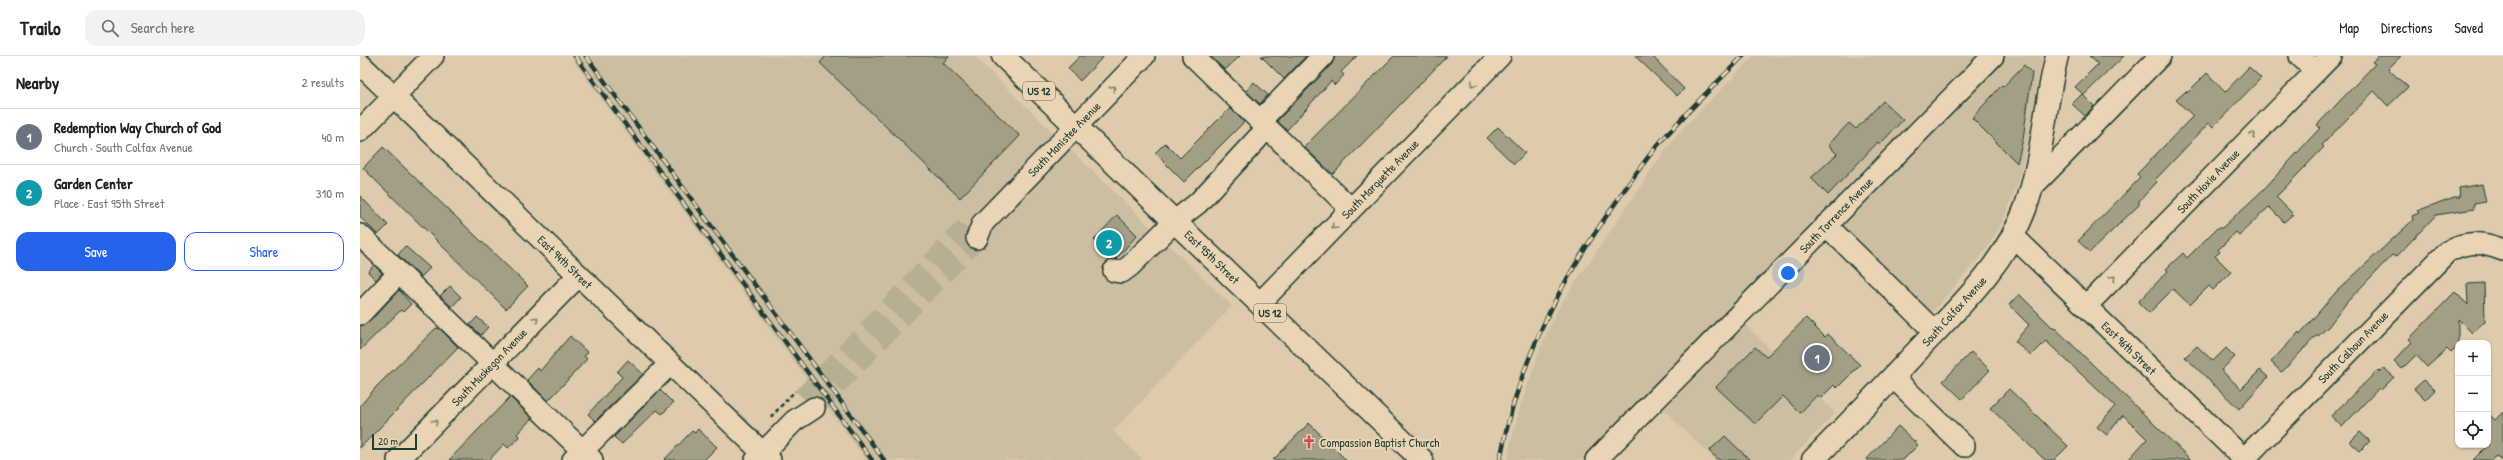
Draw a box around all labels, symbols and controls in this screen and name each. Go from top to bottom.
search box [85,10,365,46]
text: Trailo [20,15,61,41]
icon: search [99,17,121,39]
text: Search here [131,17,195,38]
text: Map [2339,18,2359,37]
text: Directions [2381,18,2432,37]
text: Saved [2454,18,2483,37]
text: Nearby [16,71,59,94]
text: 2 results [302,73,344,91]
one-way arrow [1470,79,1478,87]
road number: US 12 [1023,82,1055,100]
one-way arrow [1108,85,1116,93]
street label: South Manistee Avenue [1024,98,1104,180]
text: Redemption Way Church of God [54,117,221,138]
text: 1 [27,128,31,146]
text: 40 m [321,128,344,146]
one-way arrow [2248,132,2256,140]
street label: South Marquette Avenue [1337,135,1423,223]
text: Church · South Colfax Avenue [54,138,193,156]
street label: South Hoxie Avenue [2173,145,2243,217]
text: Garden Center [54,173,133,194]
street label: South Torrence Avenue [1795,173,1877,257]
text: 2 [26,184,32,202]
text: 310 m [316,184,344,202]
text: Place · East 95th Street [54,194,164,212]
one-way arrow [1331,222,1338,230]
street label: East 95th Street [1181,226,1244,288]
pin: 2 [1096,228,1122,258]
street label: East 94th Street [534,231,597,293]
button: Save [16,232,176,271]
button: Share [184,232,344,271]
your location [1778,263,1798,283]
street label: South Colfax Avenue [1918,272,1990,350]
one-way arrow [2108,275,2116,283]
road number: US 12 [1254,304,1286,322]
street label: South Calhoun Avenue [2314,307,2392,387]
one-way arrow [531,316,539,324]
street label: East 96th Street [2098,317,2161,379]
street label: South Muskegon Avenue [447,324,531,410]
map controls [2455,340,2491,448]
button: + [2455,340,2491,376]
pin: 1 [1804,343,1830,373]
button: − [2455,376,2491,412]
button: locate [2455,412,2491,448]
one-way arrow [430,419,438,427]
scale bar [372,432,417,451]
text: 20 m [378,434,398,448]
church icon: Compassion Baptist Church [1301,434,1317,450]
place label: Compassion Baptist Church [1320,434,1439,451]

